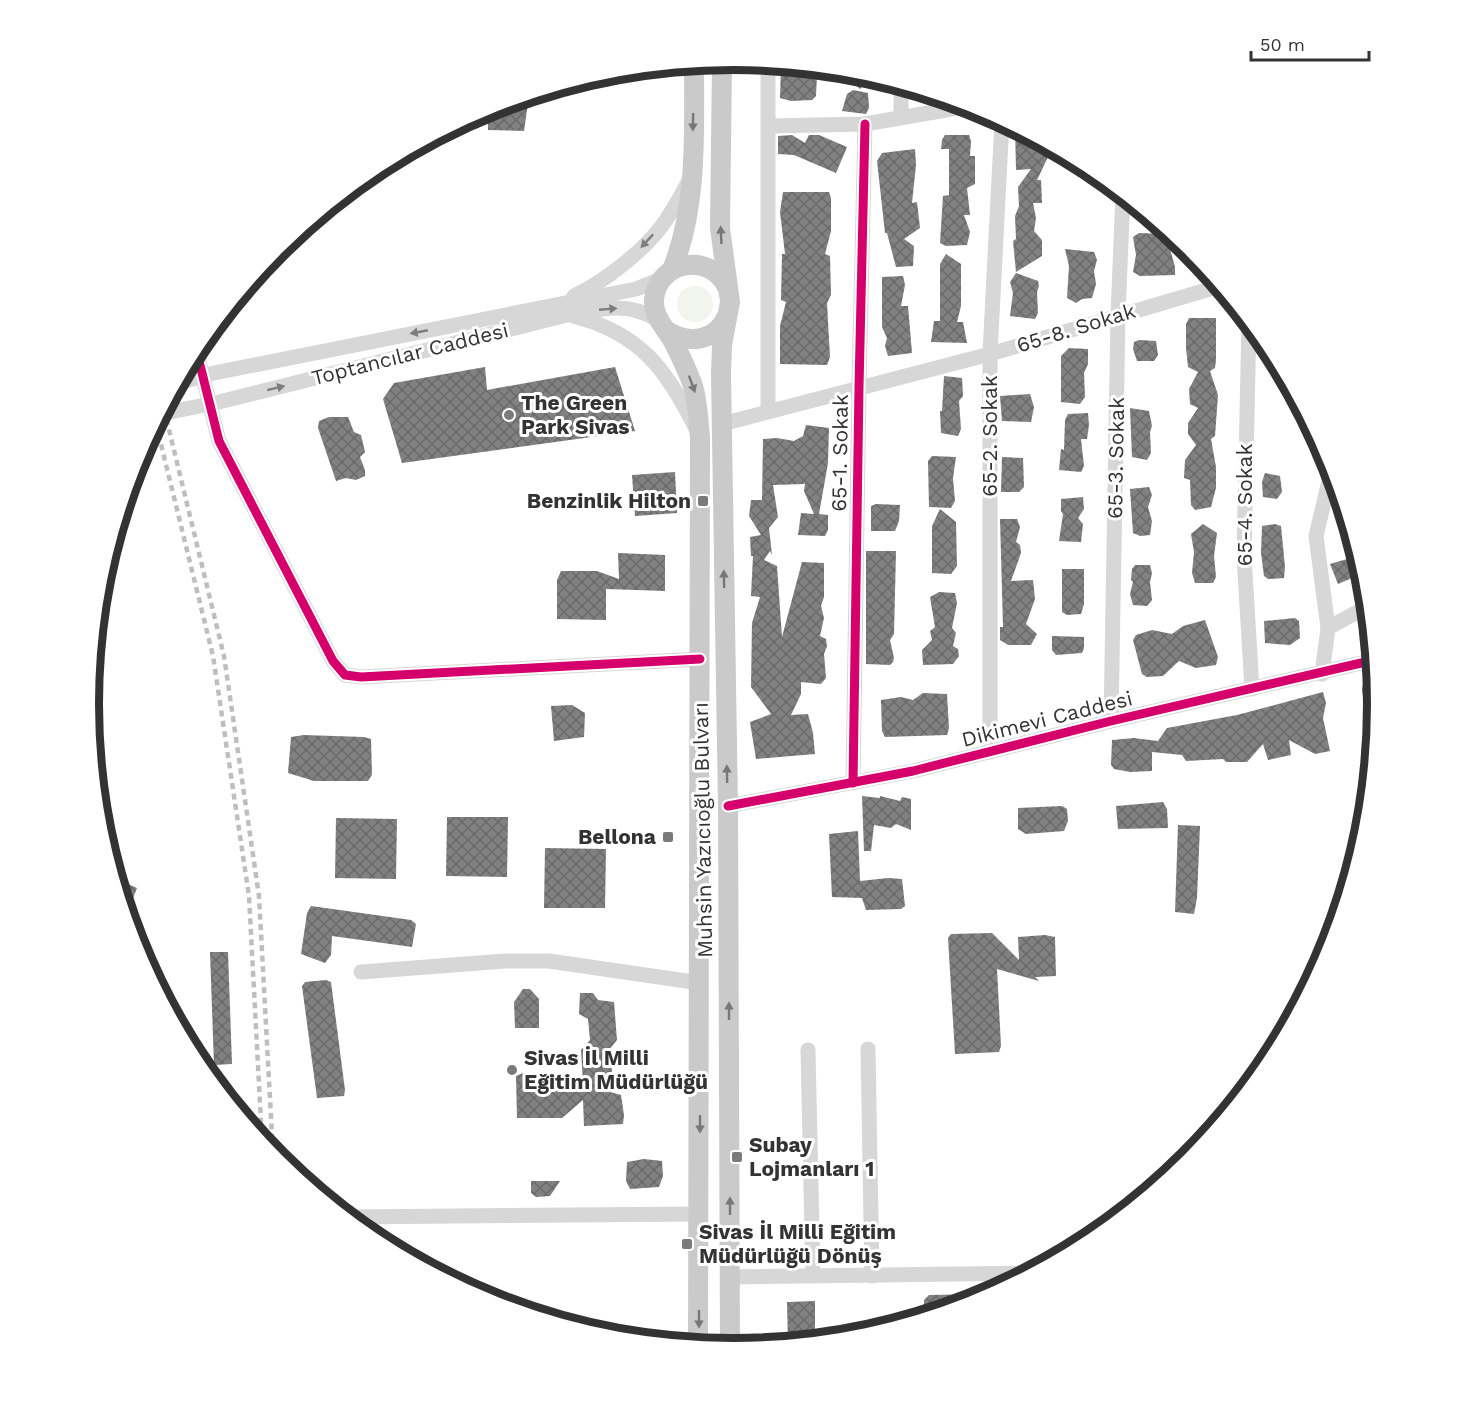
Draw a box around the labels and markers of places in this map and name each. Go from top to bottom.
place label: The Green Park Sivas [521,390,630,439]
marker: The Green Park Sivas [502,408,516,422]
place label: Benzinlik Hilton [527,488,691,513]
marker: Benzinlik Hilton [696,494,710,508]
place label: Bellona [578,824,657,849]
marker: Bellona [661,830,675,844]
place label: Sivas İl Milli Eğitim Müdürlüğü [524,1045,708,1094]
marker: Sivas İl Milli Eğitim Müdürlüğü [505,1063,519,1077]
place label: Subay Lojmanları 1 [749,1132,874,1181]
marker: Subay Lojmanları 1 [730,1150,744,1164]
place label: Sivas İl Milli Eğitim Müdürlüğü Dönüş [699,1219,896,1268]
marker: Sivas İl Milli Eğitim Müdürlüğü Dönüş [680,1237,694,1251]

